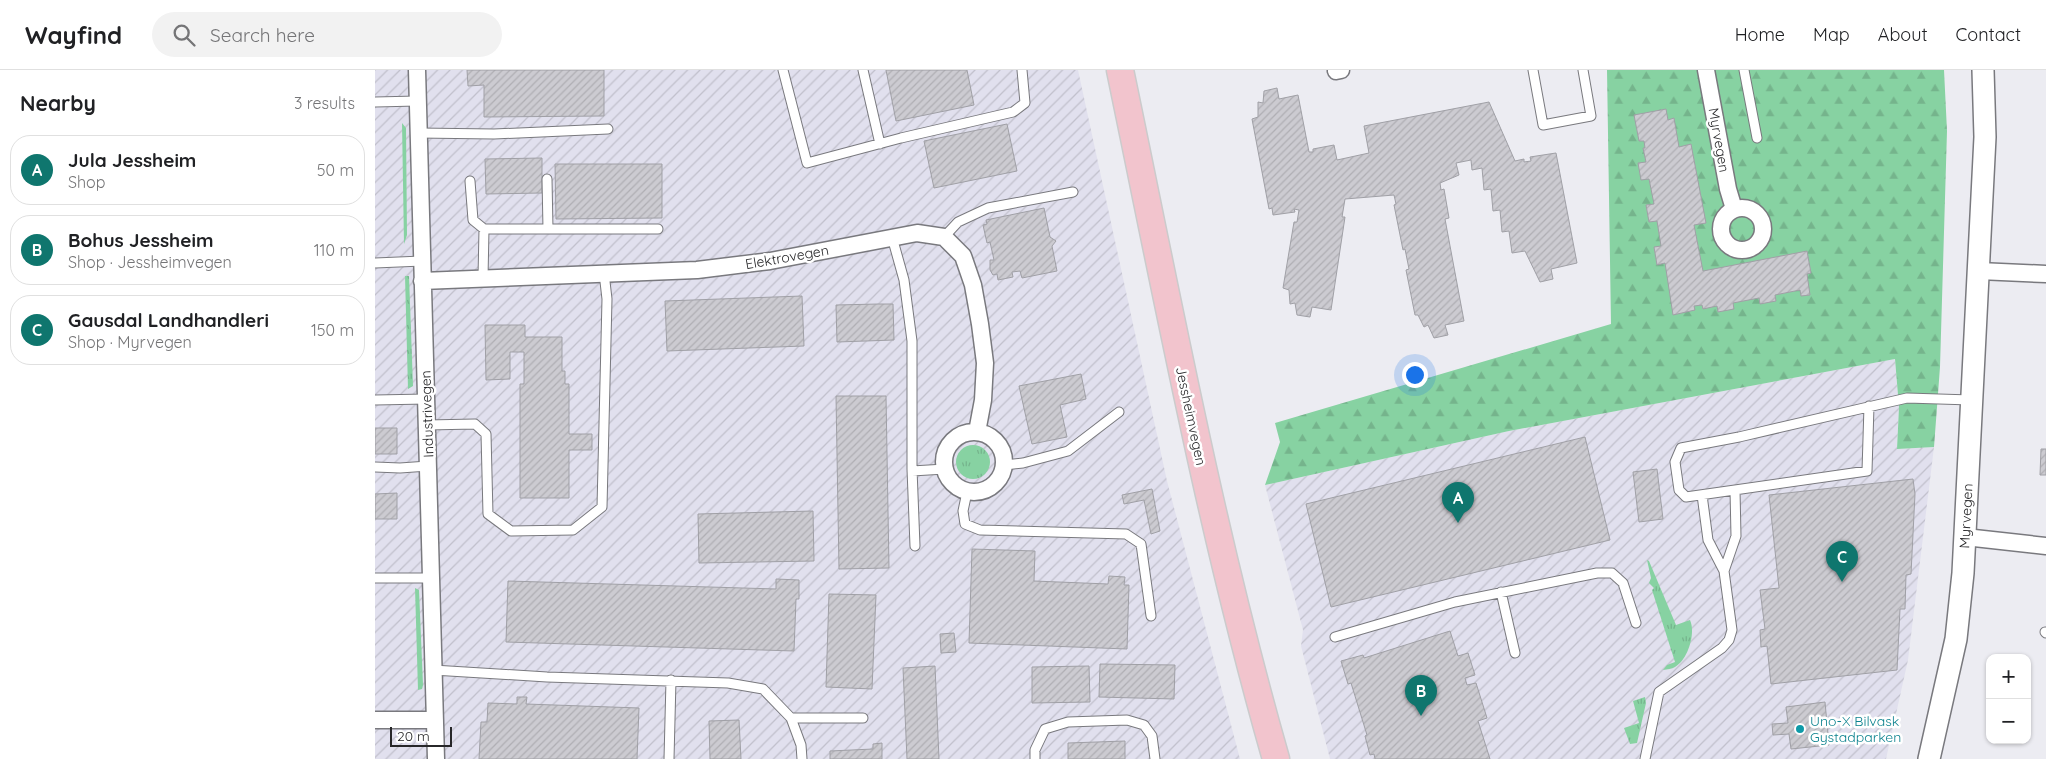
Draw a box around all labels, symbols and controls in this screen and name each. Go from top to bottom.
search box [152,12,502,57]
text: Wayfind [25,20,122,50]
icon: search [170,21,198,49]
text: Search here [210,23,315,47]
text: Home [1735,23,1785,46]
text: Map [1813,23,1850,46]
text: About [1878,23,1928,46]
text: Contact [1956,23,2021,46]
text: Nearby [20,90,96,116]
text: 3 results [294,93,355,113]
street label: Myrvegen [1704,106,1734,174]
text: Jula Jessheim [68,148,196,172]
text: A [32,160,42,180]
text: 50 m [317,160,354,180]
text: Shop [68,172,105,192]
text: Bohus Jessheim [68,228,213,252]
text: B [32,240,42,260]
text: 110 m [314,240,354,260]
street label: Elektrovegen [744,241,830,273]
text: Shop · Jessheimvegen [68,252,232,272]
text: Gausdal Landhandleri [68,308,269,332]
text: C [32,320,42,340]
text: 150 m [311,320,354,340]
text: Shop · Myrvegen [68,332,192,352]
your location [1402,362,1428,388]
street label: Jessheimvegen [1172,365,1210,467]
street label: Industrivegen [416,370,438,458]
pin: A [1442,482,1474,523]
street label: Myrvegen [1955,483,1977,549]
pin: C [1826,541,1858,582]
map controls [1986,654,2031,744]
button: + [1986,654,2031,699]
pin: B [1405,675,1437,716]
button: − [1986,699,2031,744]
place label: Uno-X Bilvask Gystadparken [1810,712,1901,746]
marker: Uno-X Bilvask Gystadparken [1794,723,1806,735]
scale bar [390,724,453,747]
text: 20 m [397,727,430,745]

